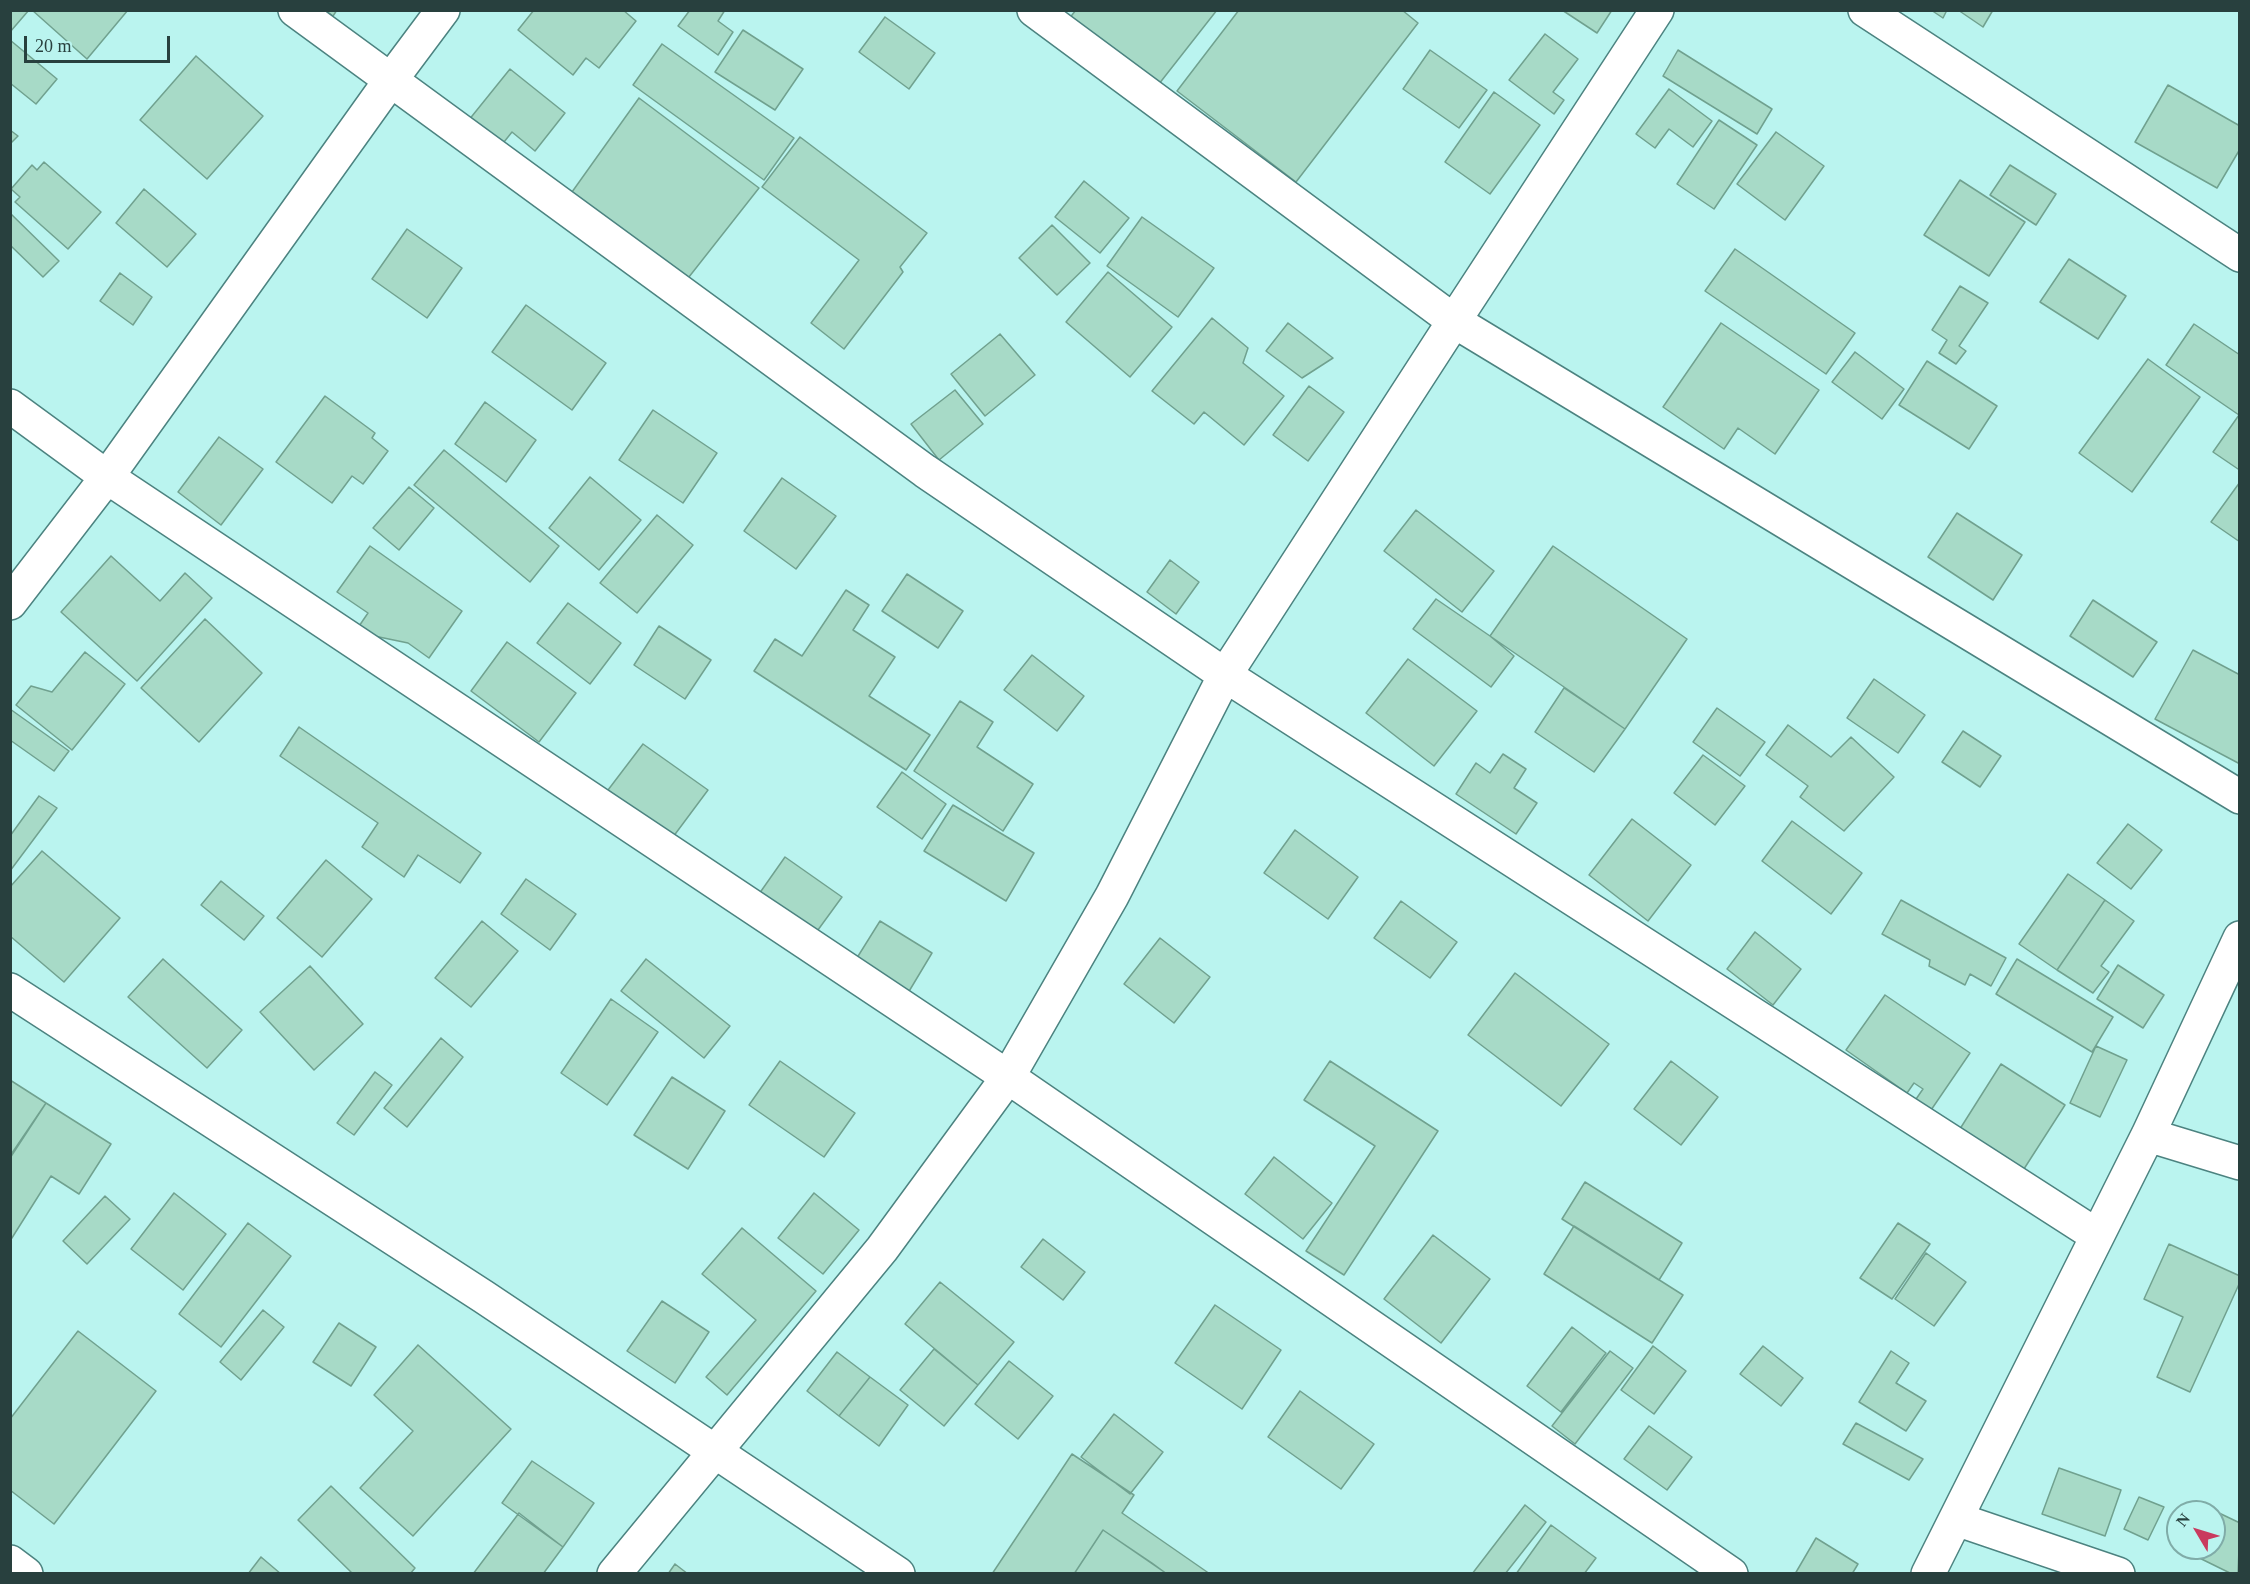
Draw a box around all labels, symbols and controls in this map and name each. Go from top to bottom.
scale bar [27,24,172,62]
text: 20 m [35,36,72,56]
north arrow [2166,1500,2226,1560]
text: N [2173,1510,2193,1530]

